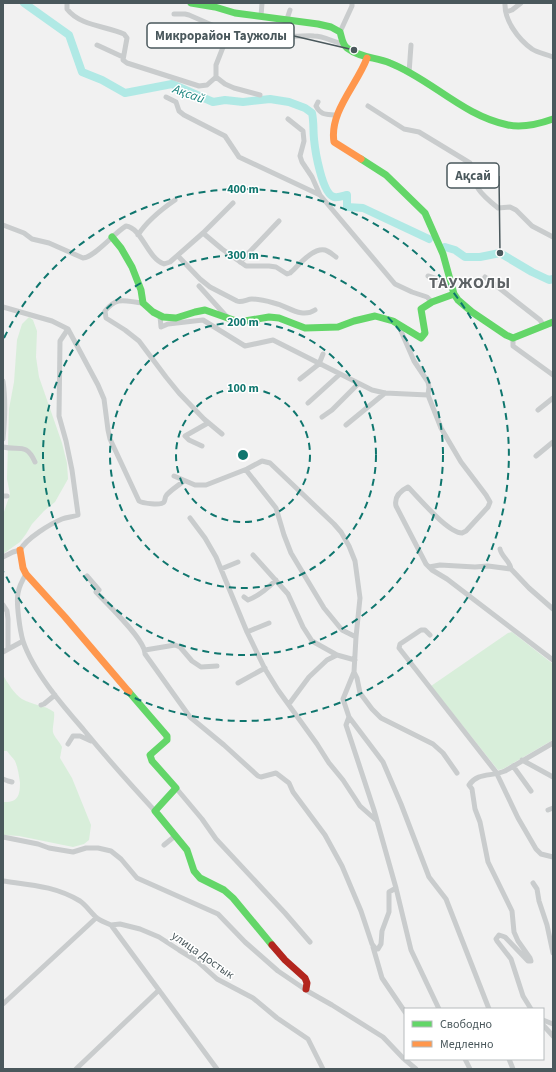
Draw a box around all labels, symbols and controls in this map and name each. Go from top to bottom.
callout: Микрорайон Таужолы [147,23,294,48]
text: Микрорайон Таужолы [155,27,287,45]
water label: Ақсай [169,80,207,108]
callout: Ақсай [447,163,499,188]
text: Ақсай [454,167,491,185]
text: 400 m [227,181,259,198]
text: 300 m [227,247,259,264]
district label: ТАУЖОЛЫ [429,272,511,294]
text: 200 m [227,314,259,331]
text: 100 m [227,380,259,397]
centre of rings [236,448,250,462]
street label: улица Достык [168,928,238,983]
legend [404,1008,544,1060]
text: Свободно [440,1016,492,1033]
text: Медленно [440,1036,494,1053]

